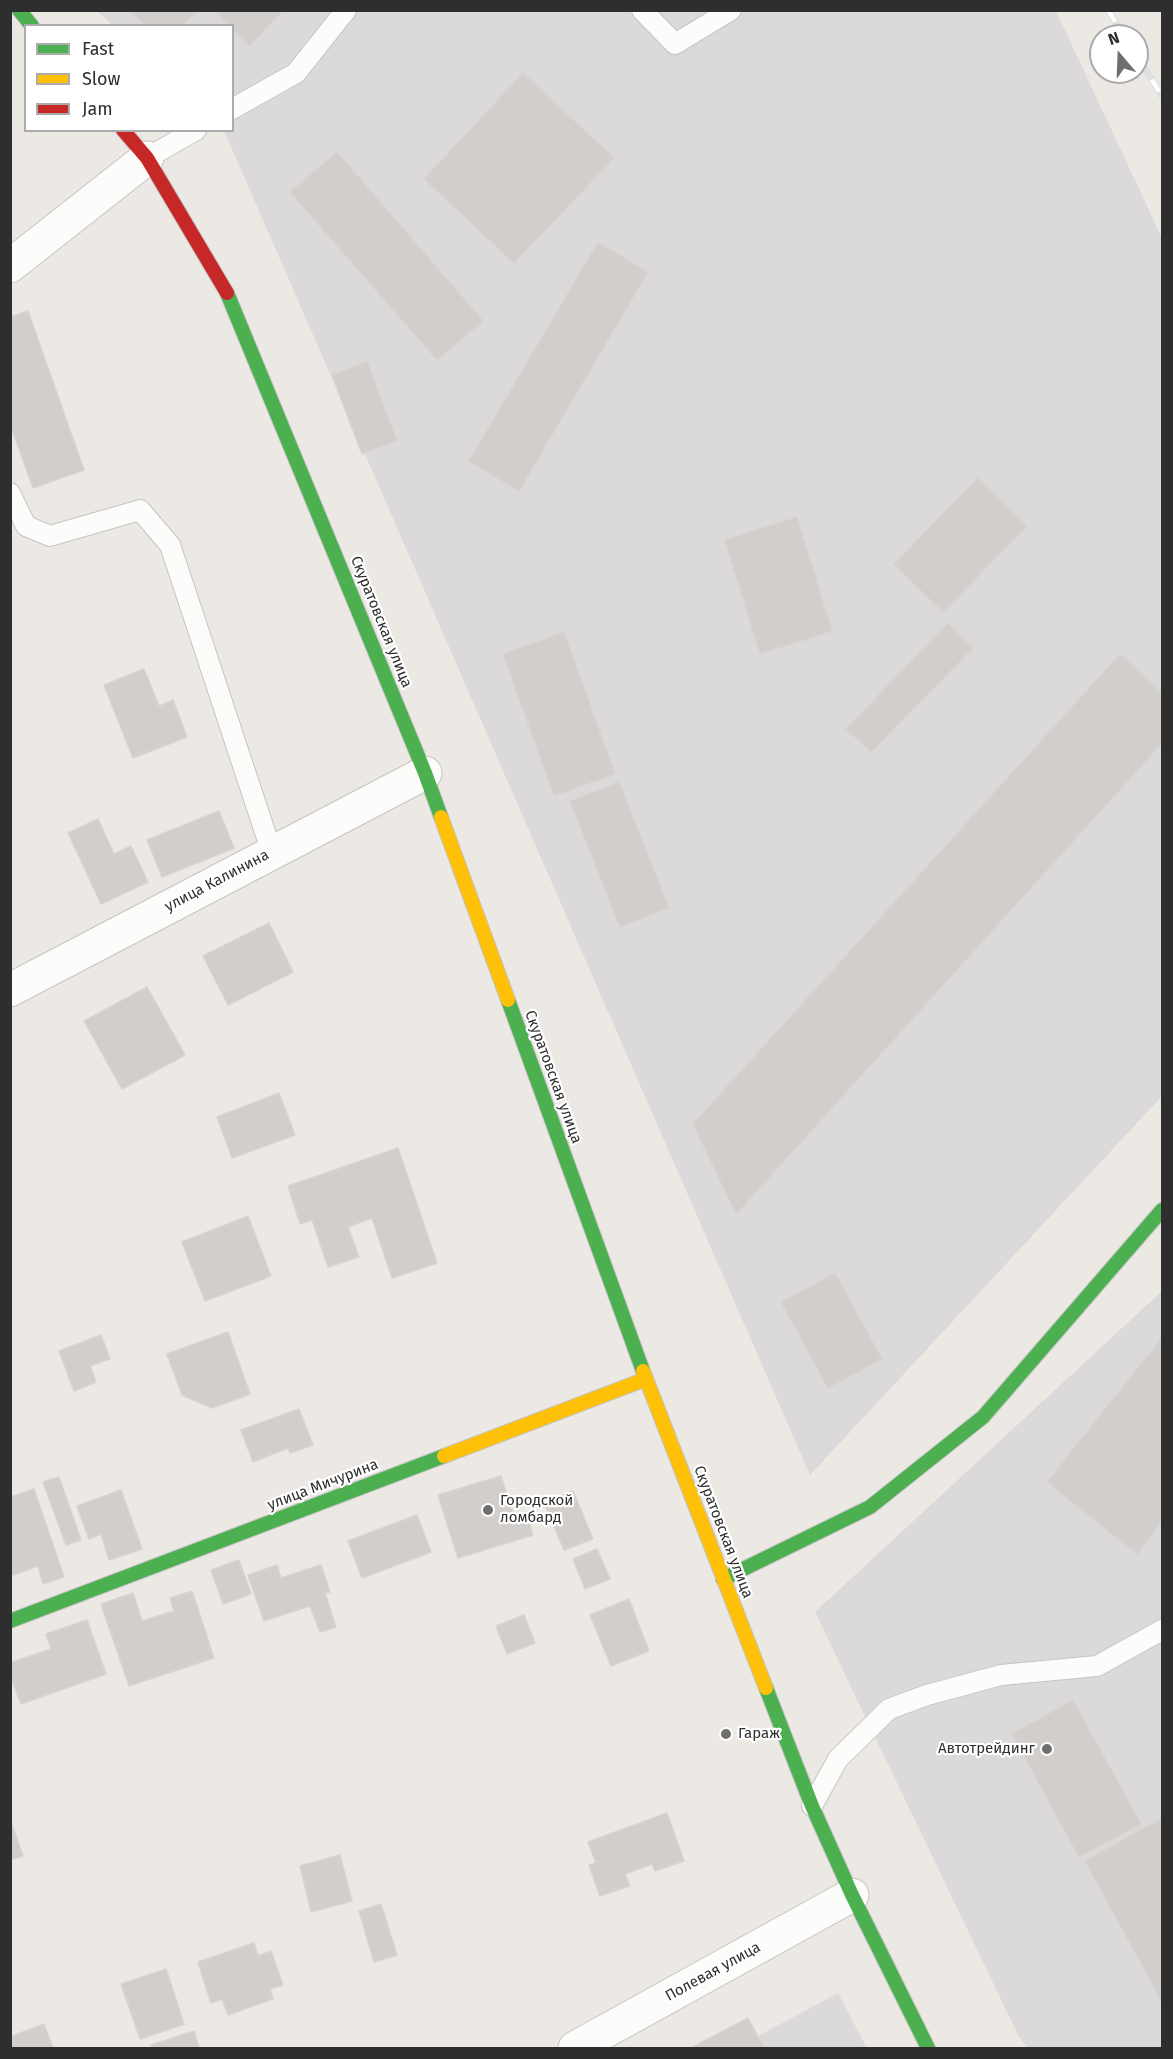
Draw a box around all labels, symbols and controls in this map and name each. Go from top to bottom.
legend [24,24,234,132]
north arrow [1089,24,1149,84]
text: N [1106,28,1122,49]
text: Fast [82,38,114,60]
text: Slow [82,68,120,90]
text: Jam [82,98,113,120]
street label: Скуратовская улица [346,554,416,690]
street label: улица Калинина [162,846,272,916]
street label: Скуратовская улица [521,1008,585,1146]
street label: улица Мичурина [265,1456,381,1514]
street label: Скуратовская улица [689,1463,757,1601]
place label: Городской ломбард [500,1492,573,1527]
marker: Городской ломбард [481,1503,495,1517]
place label: Гараж [738,1725,780,1743]
marker: Гараж [719,1727,733,1741]
place label: Автотрейдинг [938,1740,1035,1758]
marker: Автотрейдинг [1040,1742,1054,1756]
street label: Полевая улица [662,1938,764,2006]

